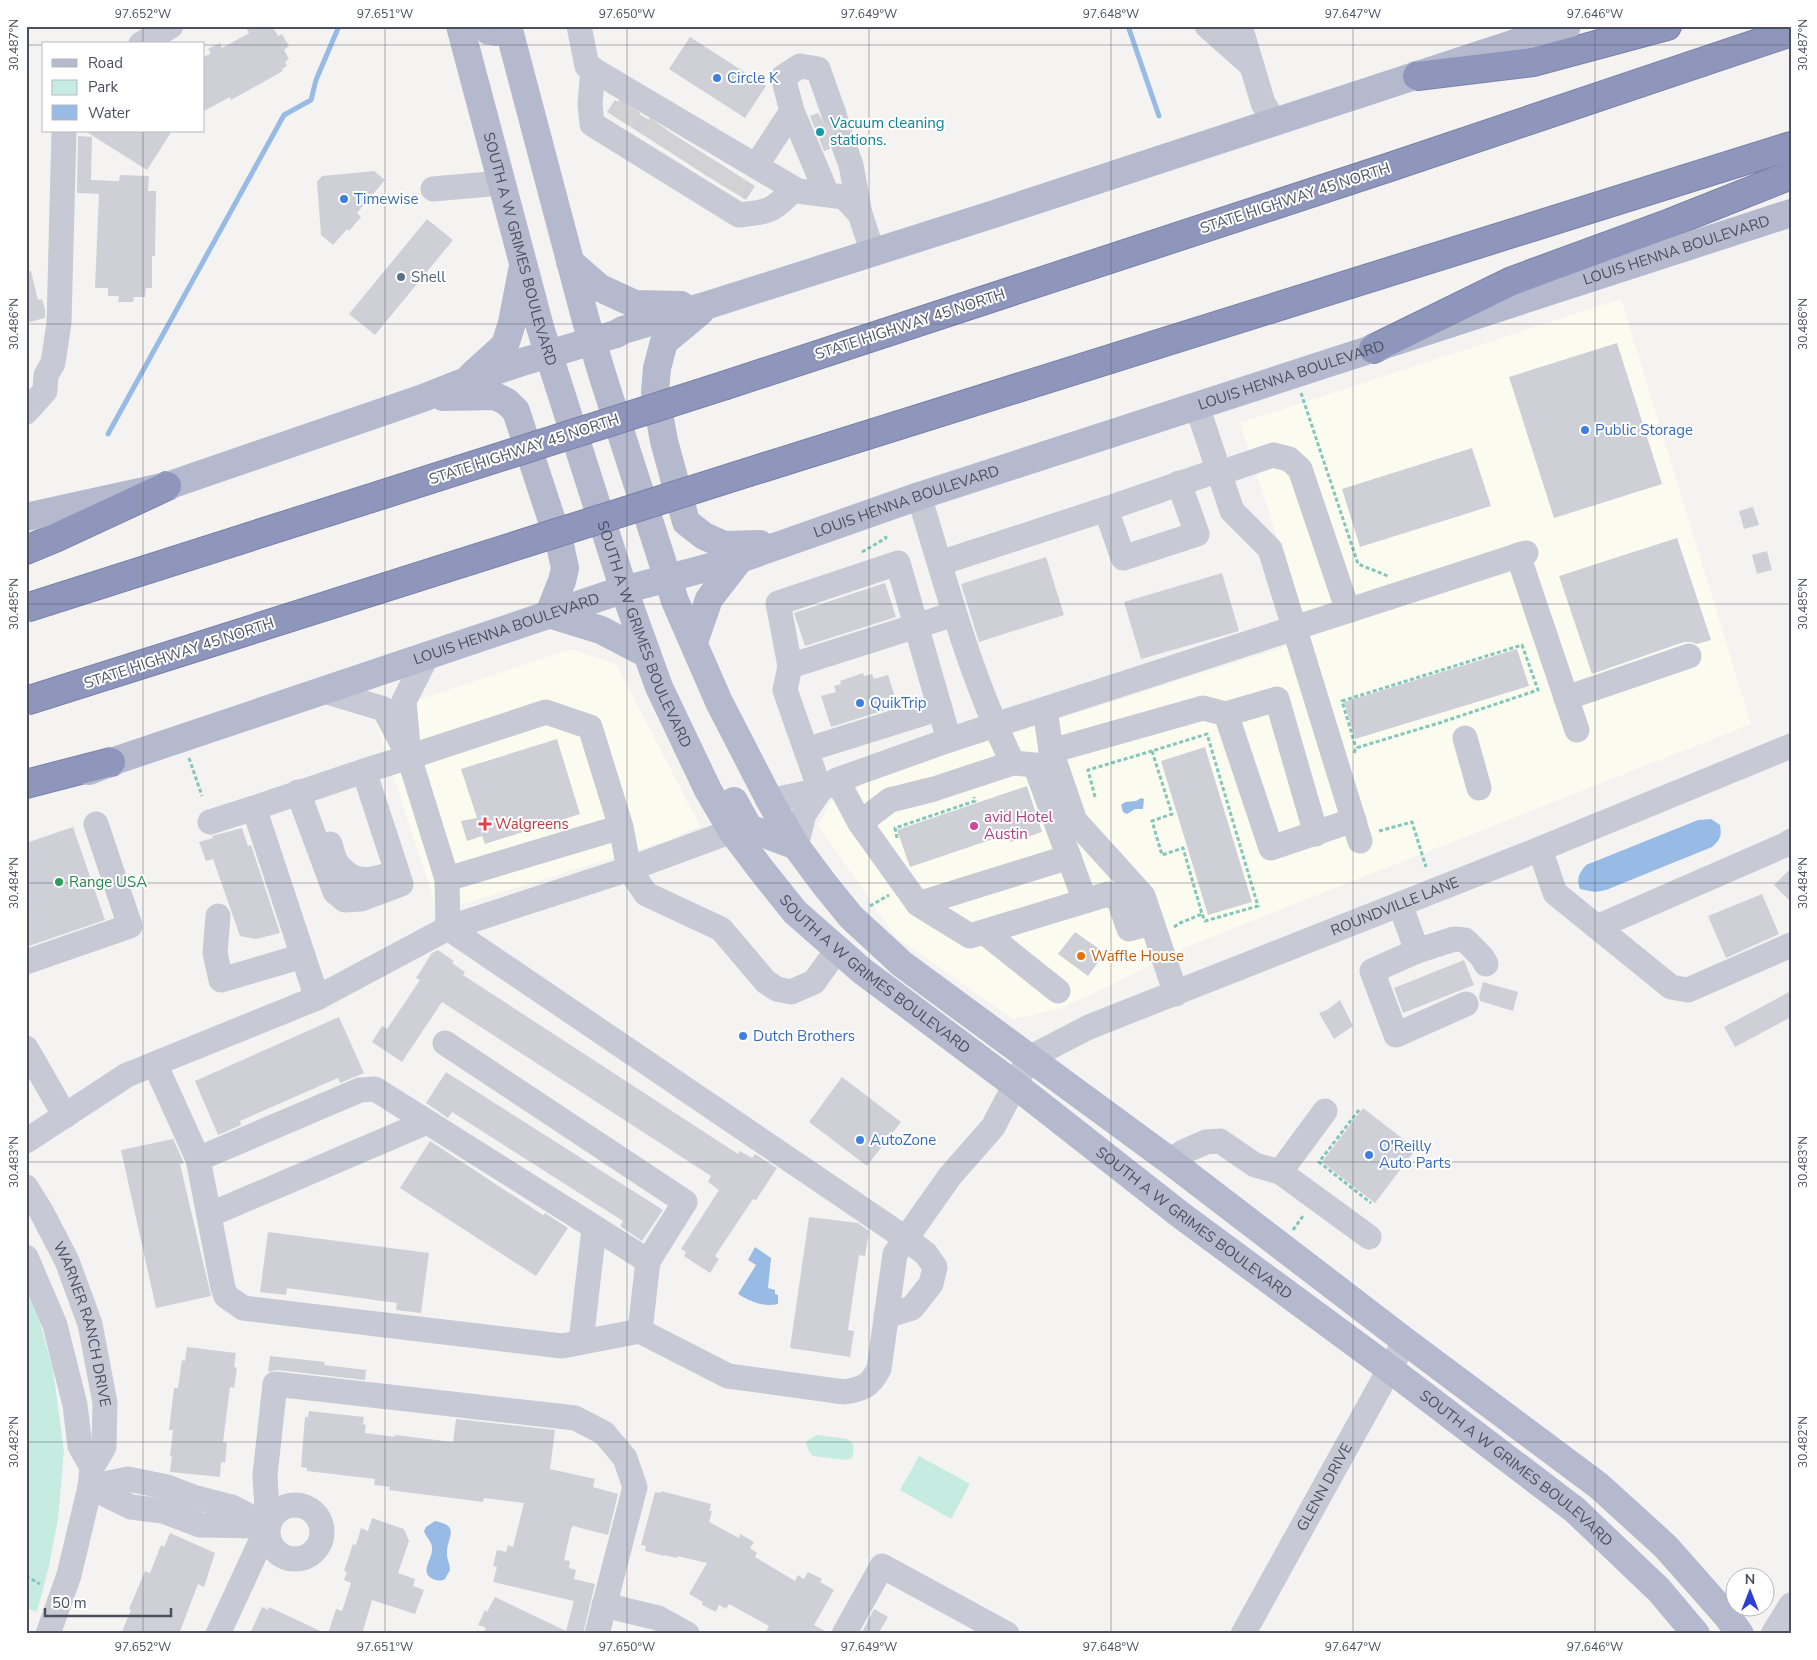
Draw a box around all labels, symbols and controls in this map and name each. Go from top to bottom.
text: 97.652°W [115,6,171,22]
text: 97.651°W [357,6,413,22]
text: 97.650°W [599,6,655,22]
text: 97.649°W [841,6,897,22]
text: 97.648°W [1083,6,1139,22]
text: 97.647°W [1325,6,1381,22]
text: 97.646°W [1567,6,1623,22]
text: 30.487°N [6,19,22,71]
text: 30.487°N [1795,19,1811,71]
legend [42,42,205,132]
text: Road [88,53,123,73]
place label: Circle K [727,68,779,88]
marker: Circle K [711,72,723,84]
text: Park [88,77,118,97]
text: Water [88,103,131,123]
place label: Vacuum cleaning stations. [829,113,944,150]
marker: Vacuum cleaning stations. [814,126,826,138]
street label: SOUTH A W GRIMES BOULEVARD [479,130,562,368]
street label: STATE HIGHWAY 45 NORTH [1197,158,1393,238]
place label: Timewise [354,189,419,209]
marker: Timewise [338,193,350,205]
street label: LOUIS HENNA BOULEVARD [1580,211,1772,290]
place label: Shell [411,267,446,287]
marker: Shell [395,271,407,283]
street label: STATE HIGHWAY 45 NORTH [812,284,1008,364]
text: 30.486°N [6,298,22,350]
text: 30.486°N [1795,298,1811,350]
street label: LOUIS HENNA BOULEVARD [1195,336,1387,415]
street label: STATE HIGHWAY 45 NORTH [426,409,622,489]
place label: Public Storage [1595,420,1693,440]
marker: Public Storage [1579,424,1591,436]
street label: LOUIS HENNA BOULEVARD [811,461,1002,542]
street label: SOUTH A W GRIMES BOULEVARD [592,518,696,751]
text: 30.485°N [6,578,22,630]
text: 30.485°N [1795,578,1811,630]
street label: LOUIS HENNA BOULEVARD [411,588,602,670]
street label: STATE HIGHWAY 45 NORTH [81,613,277,693]
place label: QuikTrip [870,693,927,713]
marker: QuikTrip [854,697,866,709]
place label: avid Hotel Austin [984,807,1054,844]
place label: Walgreens [495,814,569,834]
marker: Walgreens [479,818,491,830]
marker: avid Hotel Austin [968,820,980,832]
text: 30.484°N [6,857,22,909]
text: 30.484°N [1795,857,1811,909]
place label: Range USA [69,872,147,892]
street label: ROUNDVILLE LANE [1328,872,1462,941]
marker: Range USA [53,876,65,888]
street label: SOUTH A W GRIMES BOULEVARD [775,890,974,1058]
place label: Waffle House [1091,946,1184,966]
marker: Waffle House [1075,950,1087,962]
place label: Dutch Brothers [753,1026,855,1046]
marker: Dutch Brothers [737,1030,749,1042]
place label: AutoZone [870,1130,936,1150]
marker: AutoZone [854,1134,866,1146]
text: 30.483°N [6,1136,22,1188]
place label: O'Reilly Auto Parts [1379,1136,1451,1173]
text: 30.483°N [1795,1136,1811,1188]
street label: SOUTH A W GRIMES BOULEVARD [1092,1142,1296,1304]
marker: O'Reilly Auto Parts [1363,1149,1375,1161]
street label: WARNER RANCH DRIVE [49,1238,116,1409]
street label: SOUTH A W GRIMES BOULEVARD [1416,1385,1617,1551]
text: 30.482°N [6,1416,22,1468]
text: 30.482°N [1795,1416,1811,1468]
street label: GLENN DRIVE [1292,1439,1357,1535]
north arrow [1724,1568,1774,1618]
text: N [1745,1570,1755,1589]
scale bar [45,1585,171,1617]
text: 50 m [52,1593,87,1613]
text: 97.652°W [115,1639,171,1655]
text: 97.651°W [357,1639,413,1655]
text: 97.650°W [599,1639,655,1655]
text: 97.649°W [841,1639,897,1655]
text: 97.648°W [1083,1639,1139,1655]
text: 97.647°W [1325,1639,1381,1655]
text: 97.646°W [1567,1639,1623,1655]

